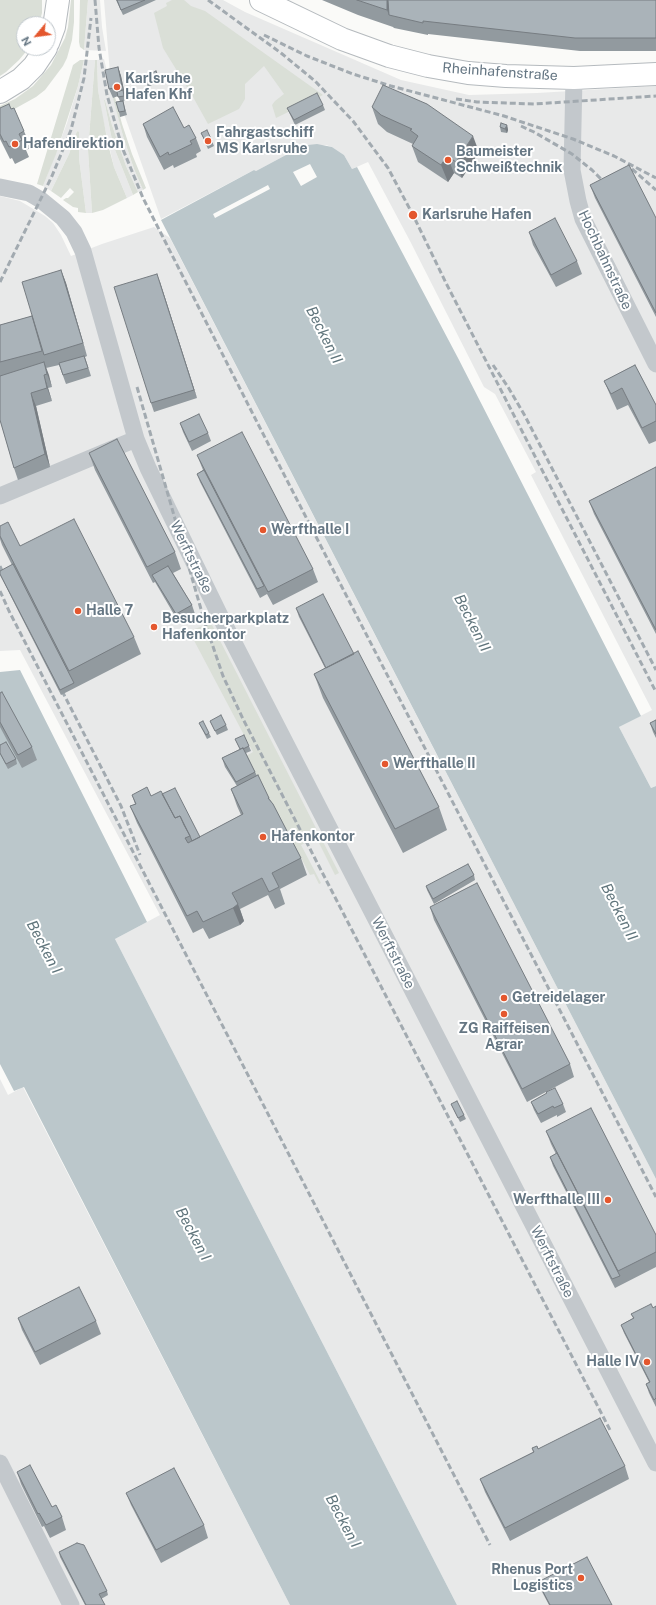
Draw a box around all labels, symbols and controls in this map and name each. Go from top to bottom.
north arrow [16,16,56,56]
text: N [19,35,34,48]
street label: Rheinhafenstraße [442,60,558,84]
place label: Karlsruhe Hafen Khf [125,71,192,104]
marker: Karlsruhe Hafen Khf [112,82,122,92]
place label: Fahrgastschiff MS Karlsruhe [216,125,314,158]
place label: Hafendirektion [23,136,124,152]
marker: Fahrgastschiff MS Karlsruhe [203,136,213,146]
marker: Hafendirektion [10,139,20,149]
place label: Baumeister Schweißtechnik [456,144,562,176]
marker: Baumeister Schweißtechnik [443,155,453,165]
place label: Karlsruhe Hafen [422,207,532,223]
street label: Hochbahnstraße [575,208,635,312]
marker: Karlsruhe Hafen [407,209,419,221]
water label: Becken II [302,303,346,367]
street label: Werftstraße [166,518,216,596]
place label: Werfthalle I [271,522,349,538]
marker: Werfthalle I [258,525,268,535]
water label: Becken II [450,591,494,655]
place label: Halle 7 [86,603,133,619]
marker: Halle 7 [73,606,83,616]
place label: Besucherparkplatz Hafenkontor [162,611,289,644]
marker: Besucherparkplatz Hafenkontor [149,622,159,632]
place label: Werfthalle II [393,756,476,772]
marker: Werfthalle II [380,759,390,769]
place label: Hafenkontor [271,829,355,845]
marker: Hafenkontor [258,832,268,842]
water label: Becken II [597,880,641,944]
street label: Werftstraße [368,914,418,992]
water label: Becken I [22,917,66,977]
place label: Getreidelager [512,990,605,1006]
marker: Getreidelager [499,993,509,1003]
marker: ZG Raiffeisen Agrar [499,1009,509,1019]
place label: ZG Raiffeisen Agrar [459,1021,549,1054]
place label: Werfthalle III [513,1192,600,1208]
marker: Werfthalle III [603,1195,613,1205]
water label: Becken I [171,1204,215,1264]
street label: Werftstraße [527,1223,577,1301]
place label: Halle IV [586,1354,639,1370]
marker: Halle IV [642,1357,652,1367]
water label: Becken I [321,1491,365,1551]
place label: Rhenus Port Logistics [491,1562,573,1594]
marker: Rhenus Port Logistics [576,1573,586,1583]

